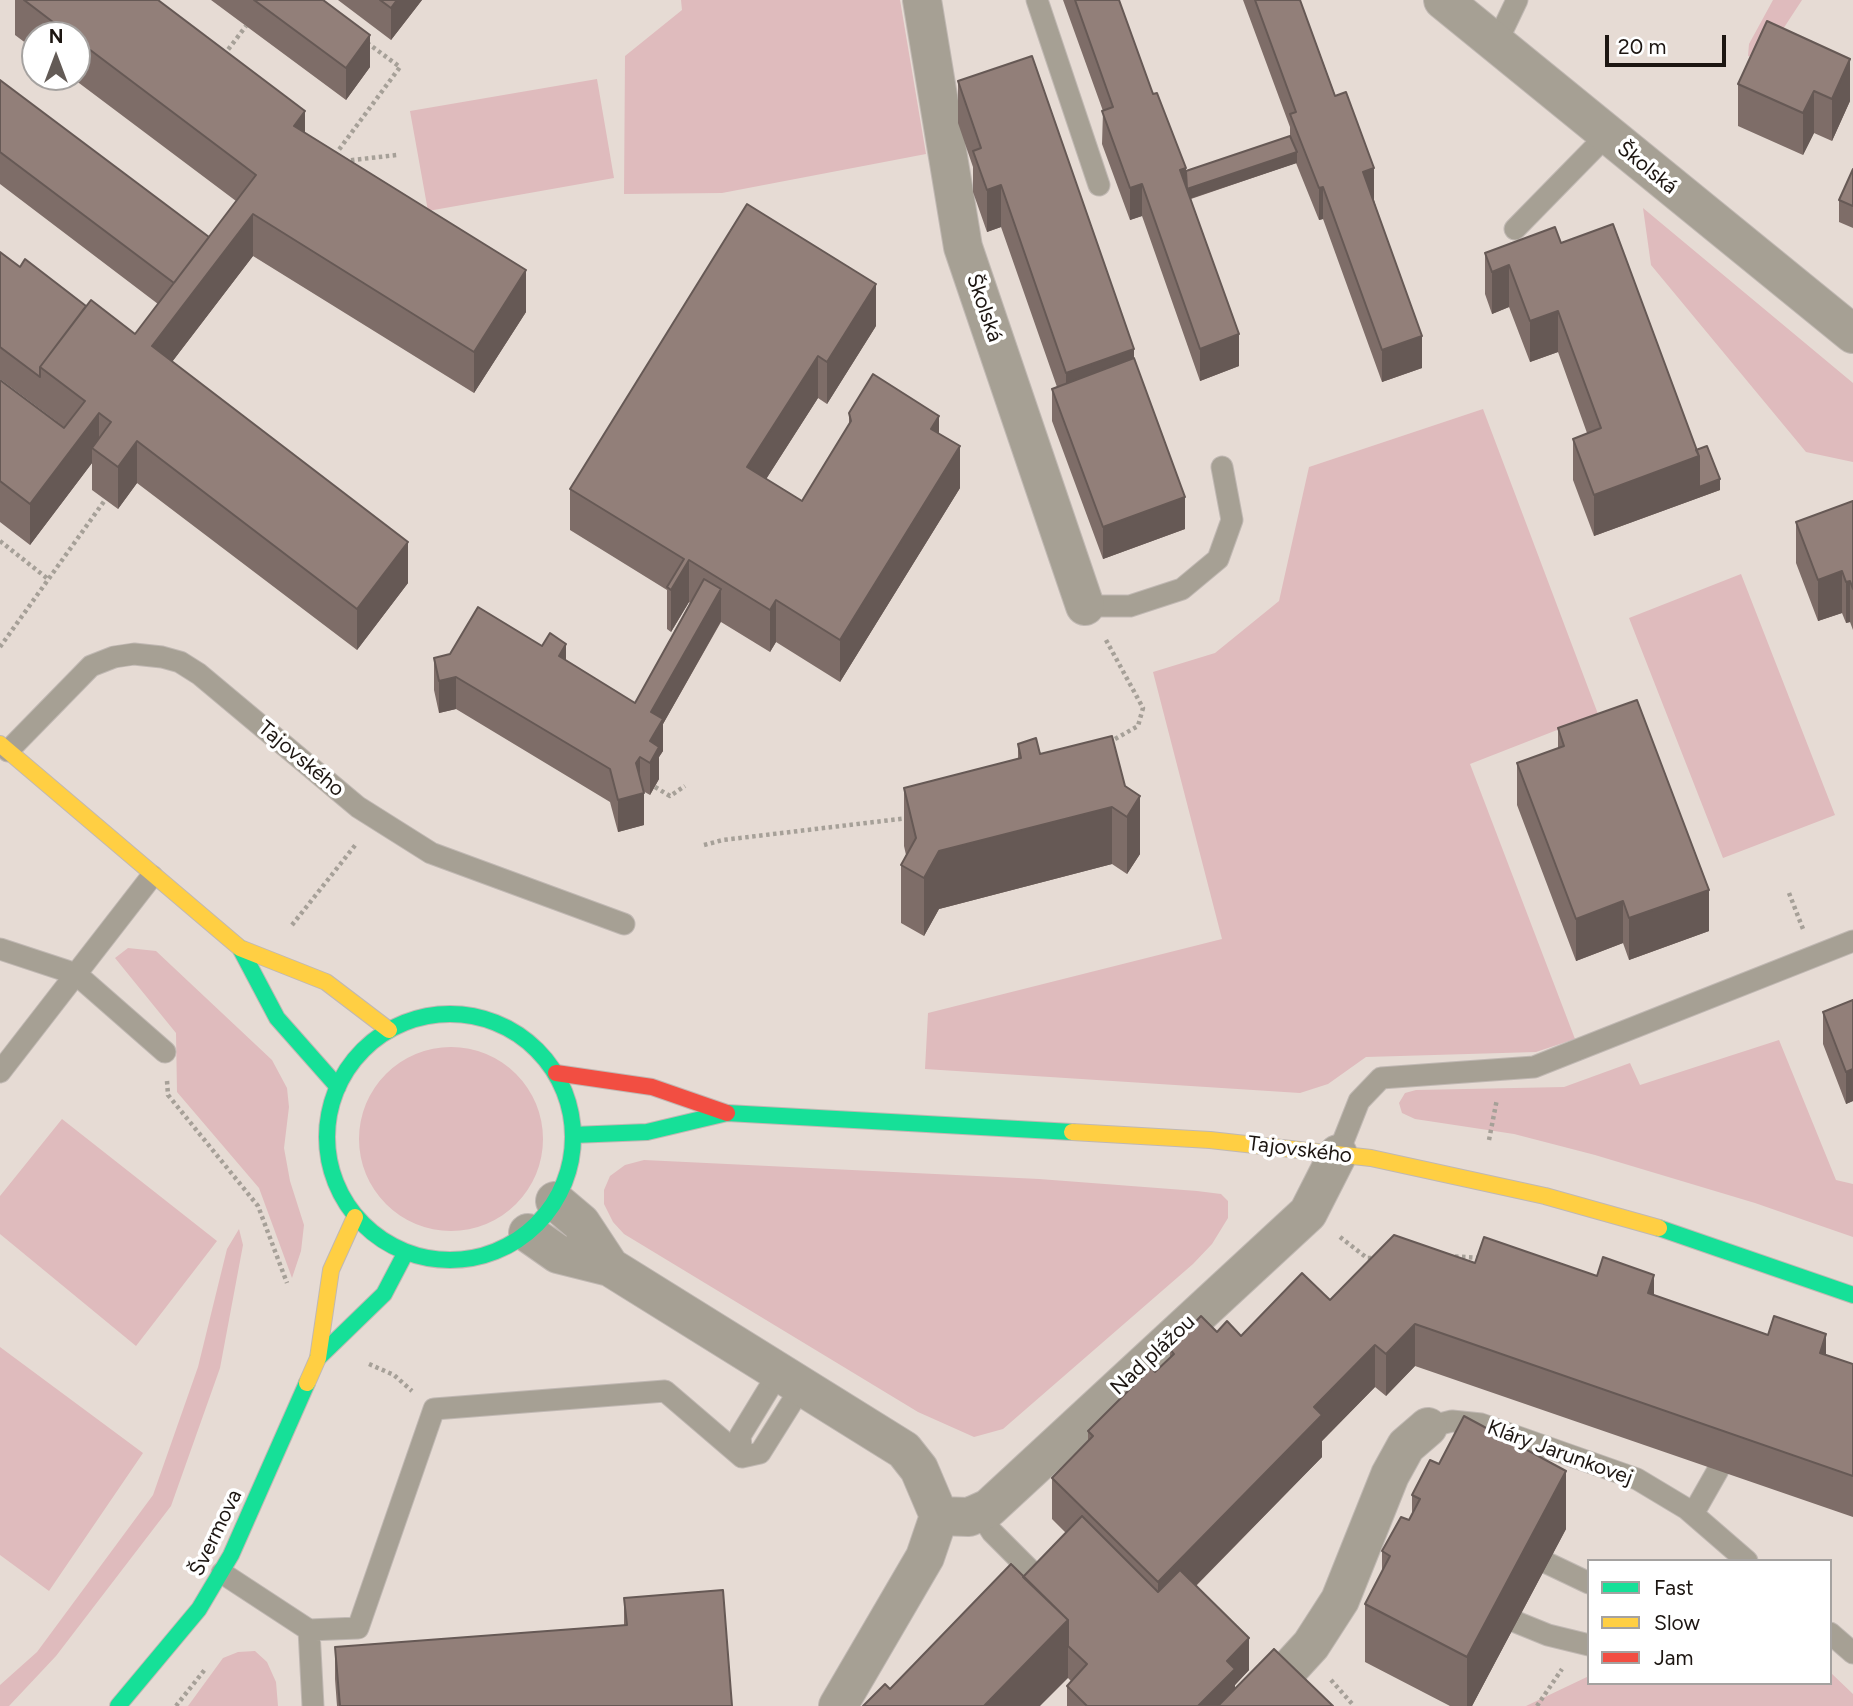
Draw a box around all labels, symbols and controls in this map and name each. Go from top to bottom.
north arrow [21,21,91,91]
scale bar [1608,21,1729,65]
text: N [49,25,63,48]
text: 20 m [1618,34,1666,59]
street label: Školská [1612,136,1682,200]
street label: Školská [961,271,1007,345]
street label: Tajovského [253,716,349,802]
street label: Tajovského [1247,1131,1353,1169]
street label: Nad plážou [1106,1310,1200,1400]
street label: Kláry Jarunkovej [1484,1415,1636,1491]
street label: Švermova [184,1486,248,1580]
legend [1587,1559,1832,1685]
text: Fast [1654,1575,1694,1600]
text: Slow [1654,1610,1700,1635]
text: Jam [1654,1645,1693,1670]

